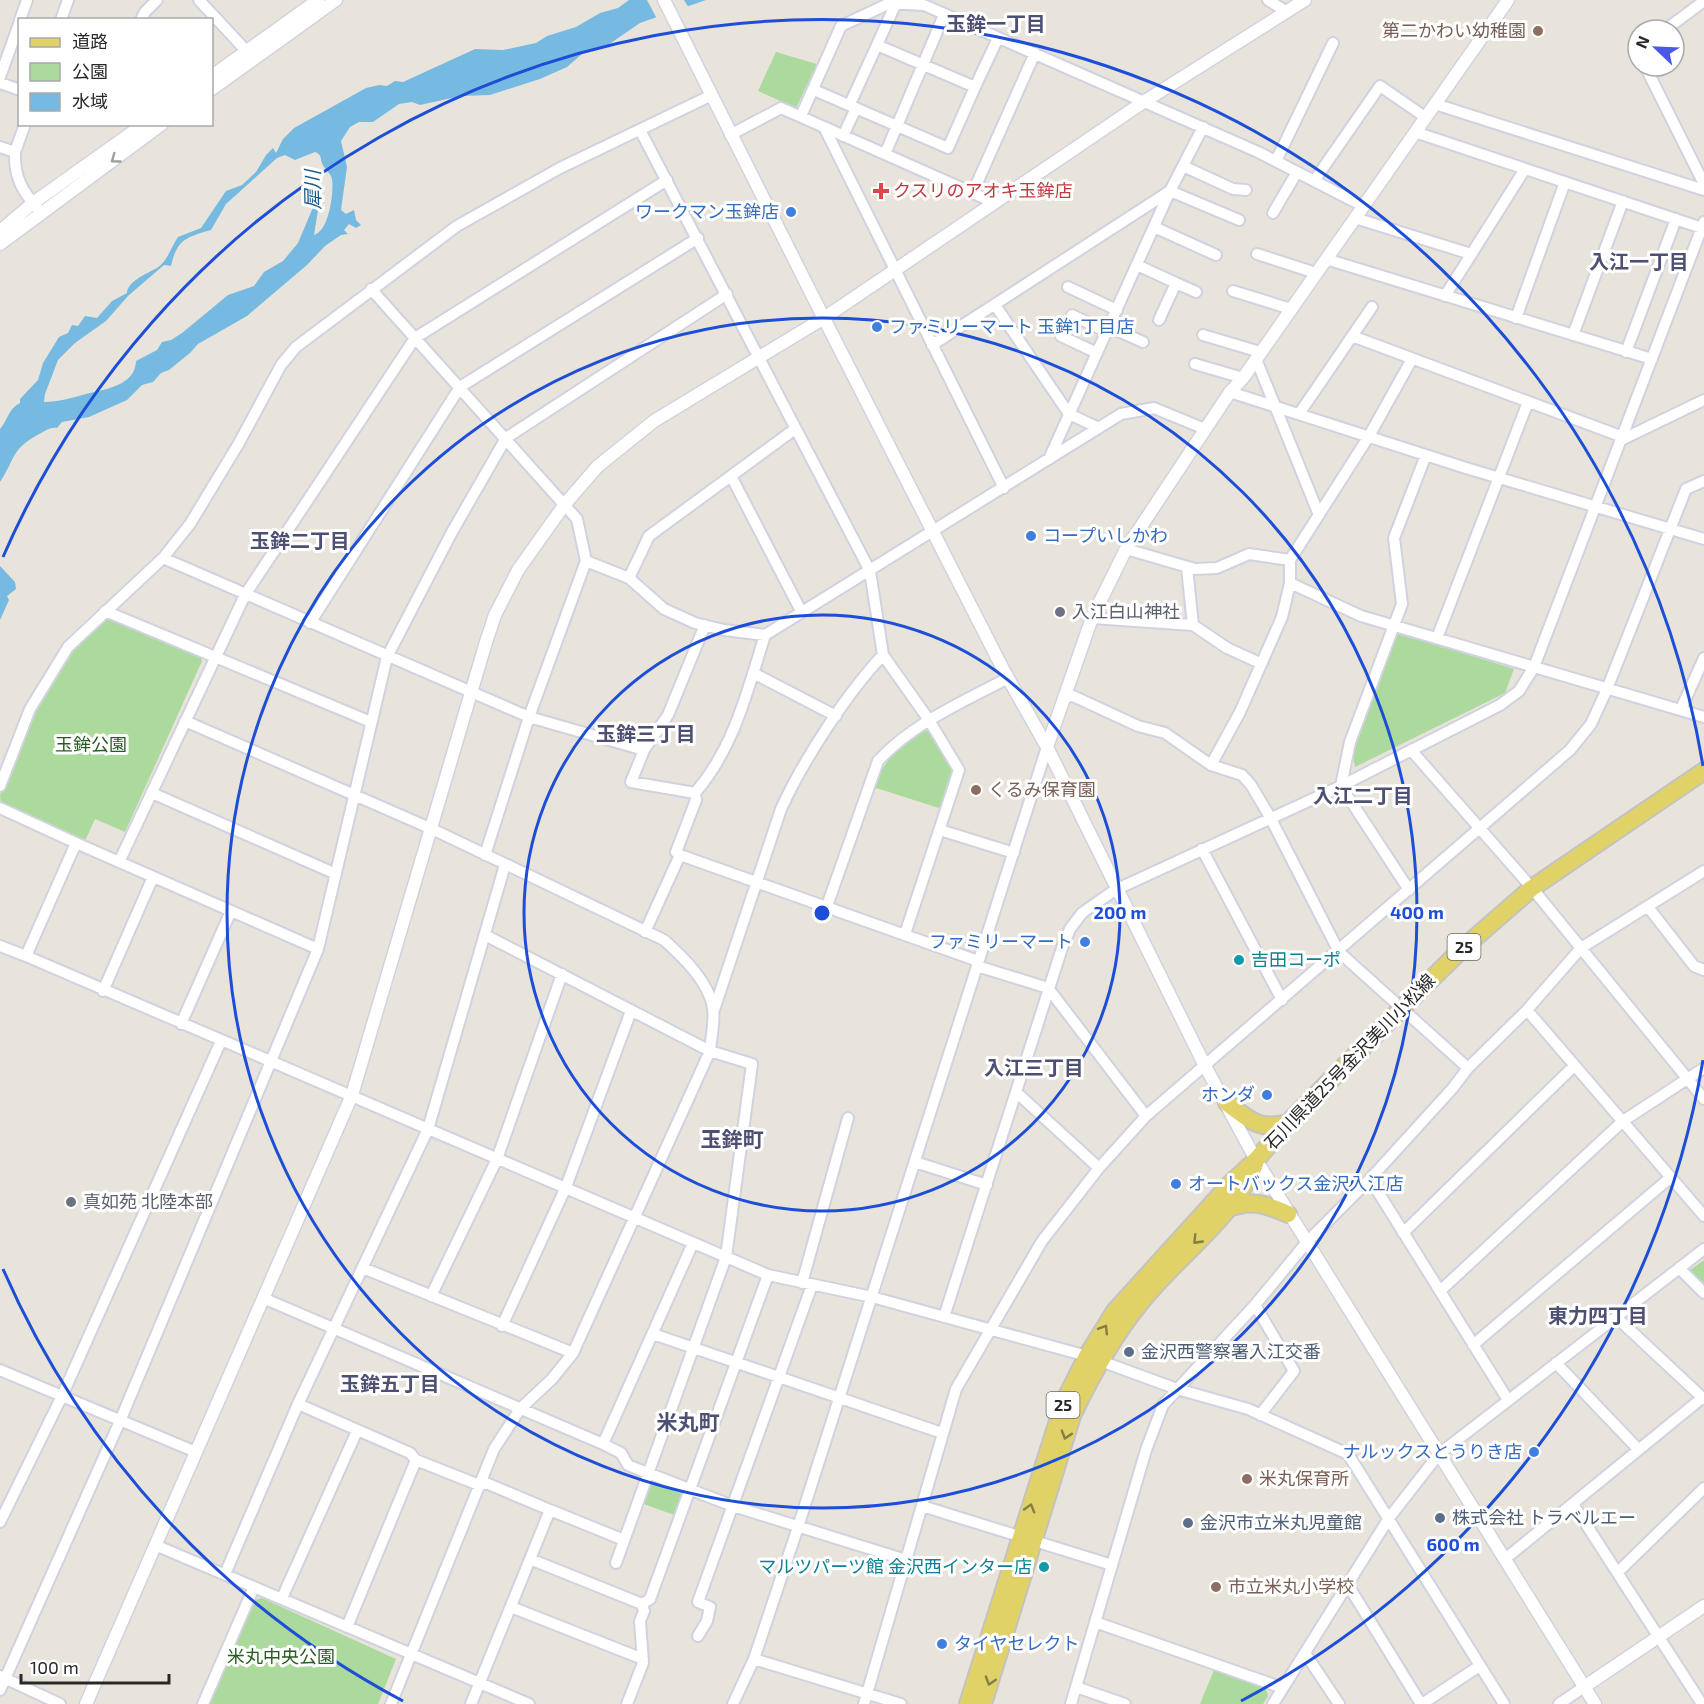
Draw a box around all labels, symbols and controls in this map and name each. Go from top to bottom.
district label: 玉鉾一丁目 [946,11,1046,35]
legend [18,18,213,126]
north arrow [1626,18,1686,78]
place label: 第二かわい幼稚園 [1382,19,1526,41]
marker: 第二かわい幼稚園 [1531,24,1545,38]
text: 道路 [72,30,108,52]
text: N [1631,33,1653,51]
text: 公園 [72,60,108,82]
text: 水域 [72,90,108,112]
one-way arrow [110,152,121,163]
water label: 犀川 [300,168,324,210]
place label: クスリのアオキ玉鉾店 [893,179,1072,201]
marker: クスリのアオキ玉鉾店 [874,184,888,198]
place label: ワークマン玉鉾店 [635,200,779,222]
marker: ワークマン玉鉾店 [784,205,798,219]
district label: 入江一丁目 [1589,249,1689,273]
place label: ファミリーマート 玉鉾1丁目店 [889,315,1134,337]
marker: ファミリーマート 玉鉾1丁目店 [870,320,884,334]
place label: コープいしかわ [1043,524,1168,546]
district label: 玉鉾二丁目 [250,528,350,552]
marker: コープいしかわ [1024,529,1038,543]
place label: 入江白山神社 [1072,600,1180,622]
marker: 入江白山神社 [1053,605,1067,619]
district label: 玉鉾三丁目 [596,721,696,745]
park label: 玉鉾公園 [55,733,127,755]
place label: くるみ保育園 [988,778,1096,800]
marker: くるみ保育園 [969,783,983,797]
district label: 入江二丁目 [1313,783,1413,807]
text: 200 m [1094,901,1146,923]
text: 400 m [1390,901,1444,923]
centre of rings [812,903,832,923]
place label: ファミリーマート [929,930,1073,952]
road number: 25 [1448,934,1480,960]
marker: ファミリーマート [1078,935,1092,949]
place label: 吉田コーポ [1251,948,1341,970]
marker: 吉田コーポ [1232,953,1246,967]
street label: 石川県道25号金沢美川小松線 [1259,969,1439,1154]
district label: 入江三丁目 [984,1055,1084,1079]
place label: ホンダ [1201,1083,1255,1105]
marker: ホンダ [1260,1088,1274,1102]
district label: 玉鉾町 [701,1126,764,1151]
place label: オートバックス金沢入江店 [1188,1172,1403,1194]
marker: オートバックス金沢入江店 [1169,1177,1183,1191]
place label: 真如苑 北陸本部 [83,1190,213,1212]
marker: 真如苑 北陸本部 [64,1195,78,1209]
one-way arrow [1194,1233,1205,1244]
district label: 東力四丁目 [1548,1303,1648,1327]
one-way arrow [1096,1324,1107,1335]
place label: 金沢西警察署入江交番 [1141,1340,1321,1362]
marker: 金沢西警察署入江交番 [1122,1345,1136,1359]
district label: 玉鉾五丁目 [340,1371,440,1395]
road number: 25 [1046,1392,1080,1418]
district label: 米丸町 [657,1409,720,1434]
one-way arrow [1061,1429,1074,1440]
place label: ナルックスとうりき店 [1343,1440,1522,1462]
marker: ナルックスとうりき店 [1527,1445,1541,1459]
place label: 米丸保育所 [1259,1467,1349,1489]
marker: 米丸保育所 [1240,1472,1254,1486]
one-way arrow [1023,1503,1035,1514]
place label: 株式会社 トラベルエー [1452,1506,1636,1528]
place label: 金沢市立米丸児童館 [1200,1511,1362,1533]
marker: 株式会社 トラベルエー [1433,1511,1447,1525]
marker: 金沢市立米丸児童館 [1181,1516,1195,1530]
text: 600 m [1426,1533,1480,1555]
place label: マルツパーツ館 金沢西インター店 [758,1555,1032,1577]
marker: マルツパーツ館 金沢西インター店 [1037,1560,1051,1574]
place label: 市立米丸小学校 [1228,1575,1354,1597]
marker: 市立米丸小学校 [1209,1580,1223,1594]
place label: タイヤセレクト [954,1632,1079,1654]
marker: タイヤセレクト [935,1637,949,1651]
park label: 米丸中央公園 [227,1645,335,1667]
scale bar [21,1647,170,1685]
text: 100 m [30,1656,79,1678]
one-way arrow [985,1675,997,1686]

